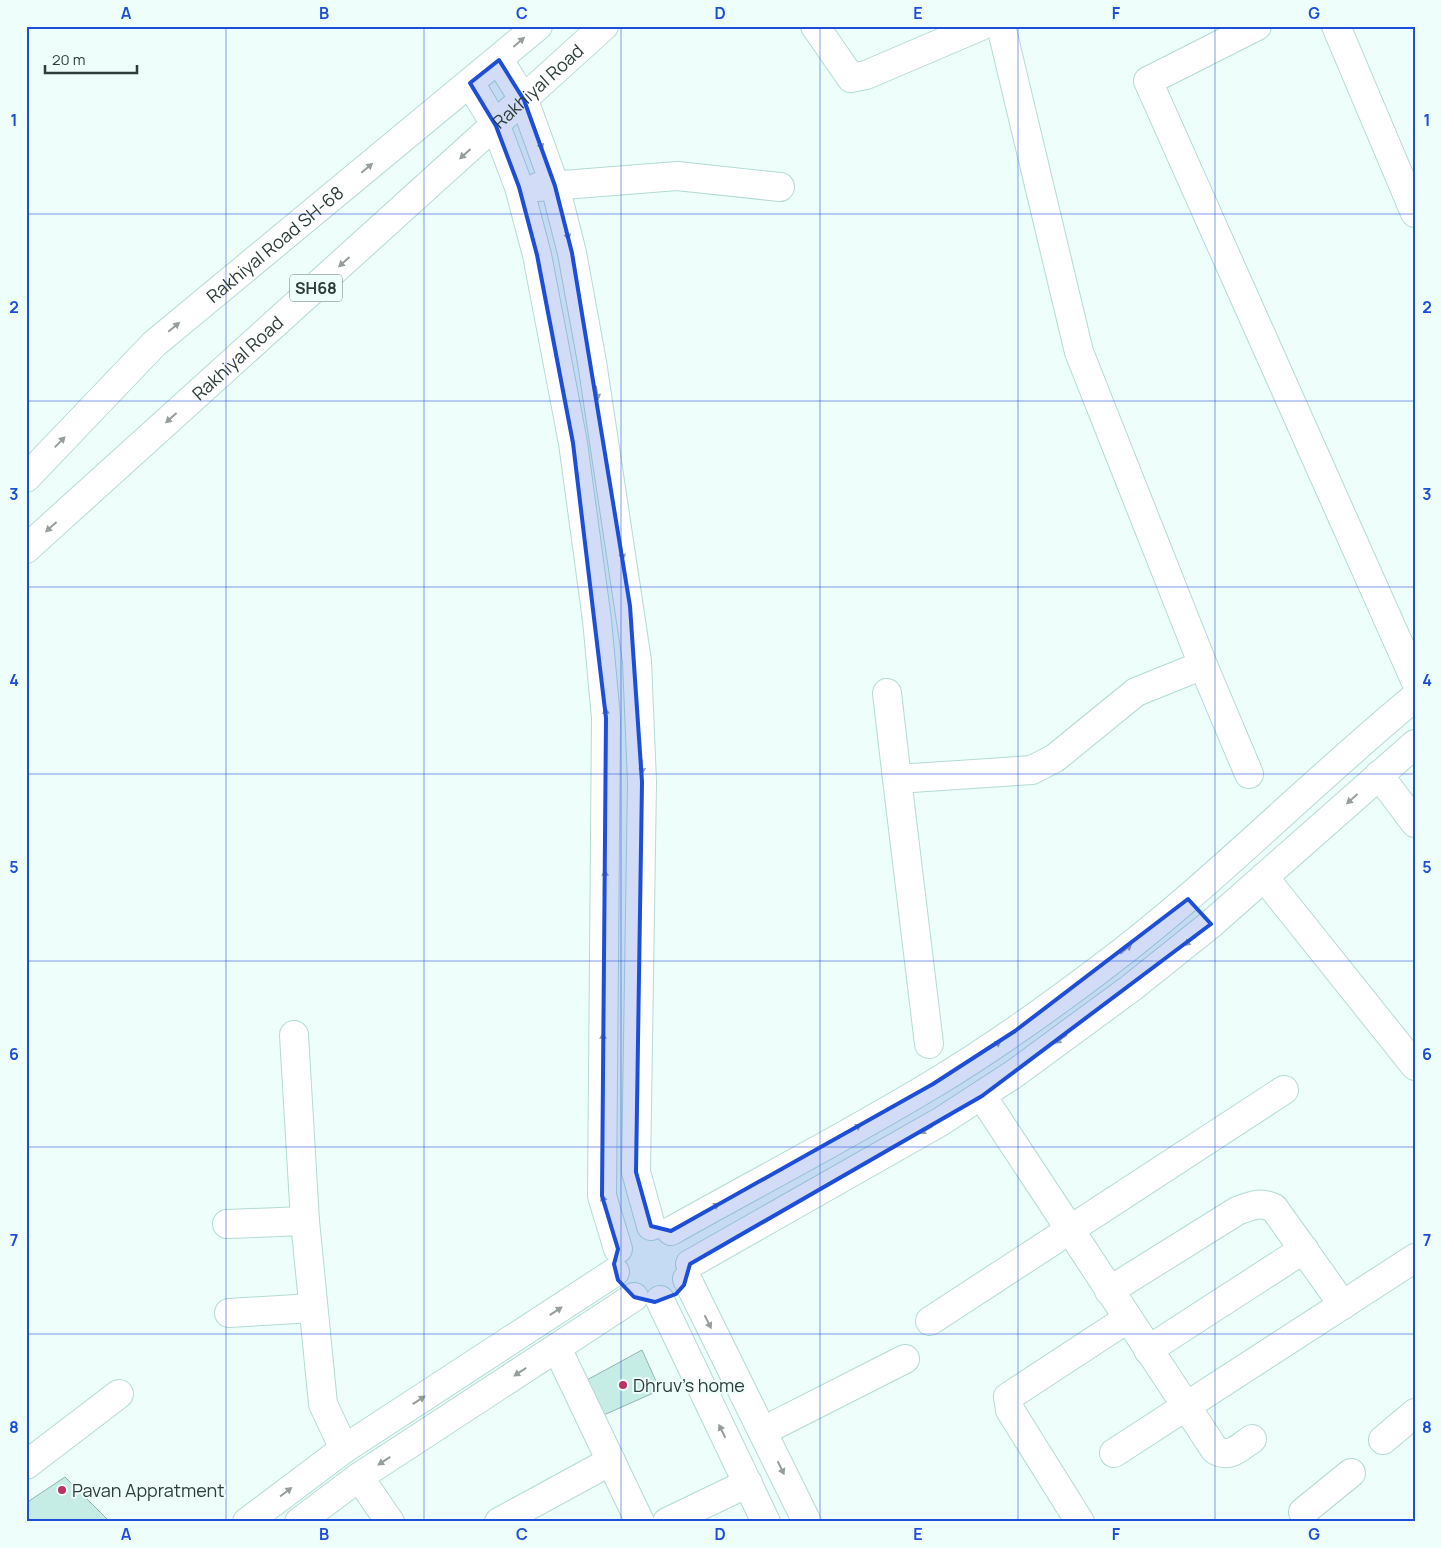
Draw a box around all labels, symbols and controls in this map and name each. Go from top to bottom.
text: A [121,2,132,24]
text: B [319,2,329,24]
text: C [516,2,528,24]
text: D [714,2,726,24]
text: E [913,2,923,24]
text: F [1112,2,1121,24]
text: G [1308,2,1320,24]
one-way arrow [513,36,525,48]
street label: Rakhiyal Road [487,39,588,133]
scale bar [45,42,138,74]
text: 20 m [52,49,85,70]
text: 1 [10,109,18,131]
text: 1 [1423,109,1431,131]
one-way arrow [536,136,544,151]
one-way arrow [460,148,472,160]
one-way arrow [361,163,373,174]
street label: Rakhiyal Road SH-68 [201,180,348,308]
one-way arrow [563,226,571,241]
one-way arrow [339,256,351,268]
road number: SH68 [290,274,342,302]
text: 2 [9,296,19,318]
text: 2 [1422,296,1432,318]
street label: Rakhiyal Road [187,310,288,405]
one-way arrow [168,322,181,333]
one-way arrow [593,385,601,401]
one-way arrow [165,412,178,423]
one-way arrow [54,437,66,449]
text: 3 [9,483,19,505]
text: 3 [1422,483,1432,505]
one-way arrow [44,521,57,532]
one-way arrow [618,546,626,562]
text: 4 [9,669,19,691]
text: 4 [1422,669,1432,691]
one-way arrow [601,707,609,723]
one-way arrow [638,759,646,775]
one-way arrow [1346,793,1358,805]
text: 5 [9,856,19,878]
text: 5 [1422,856,1432,878]
one-way arrow [601,869,609,885]
one-way arrow [1184,936,1197,947]
one-way arrow [1119,943,1132,954]
one-way arrow [599,1032,607,1048]
one-way arrow [1055,1034,1068,1045]
one-way arrow [988,1040,1002,1049]
text: 6 [9,1043,19,1065]
text: 6 [1422,1043,1432,1065]
one-way arrow [849,1123,862,1132]
one-way arrow [919,1126,934,1134]
one-way arrow [600,1194,608,1210]
one-way arrow [706,1203,721,1211]
text: 7 [10,1229,18,1251]
text: 7 [1423,1229,1431,1251]
one-way arrow [549,1306,562,1316]
one-way arrow [704,1315,713,1330]
one-way arrow [513,1367,527,1377]
place label: Dhruv's home [633,1373,745,1397]
marker: Dhruv's home [617,1379,629,1391]
one-way arrow [413,1395,426,1404]
text: 8 [9,1416,19,1438]
text: 8 [1422,1416,1432,1438]
one-way arrow [718,1423,727,1438]
one-way arrow [377,1456,391,1465]
one-way arrow [777,1461,785,1475]
place label: Pavan Appratment [72,1478,224,1502]
marker: Pavan Appratment [56,1484,68,1496]
one-way arrow [279,1487,292,1498]
text: A [121,1523,132,1545]
text: B [319,1523,329,1545]
text: C [516,1523,528,1545]
text: D [714,1523,726,1545]
text: E [913,1523,923,1545]
text: F [1112,1523,1121,1545]
text: G [1308,1523,1320,1545]

